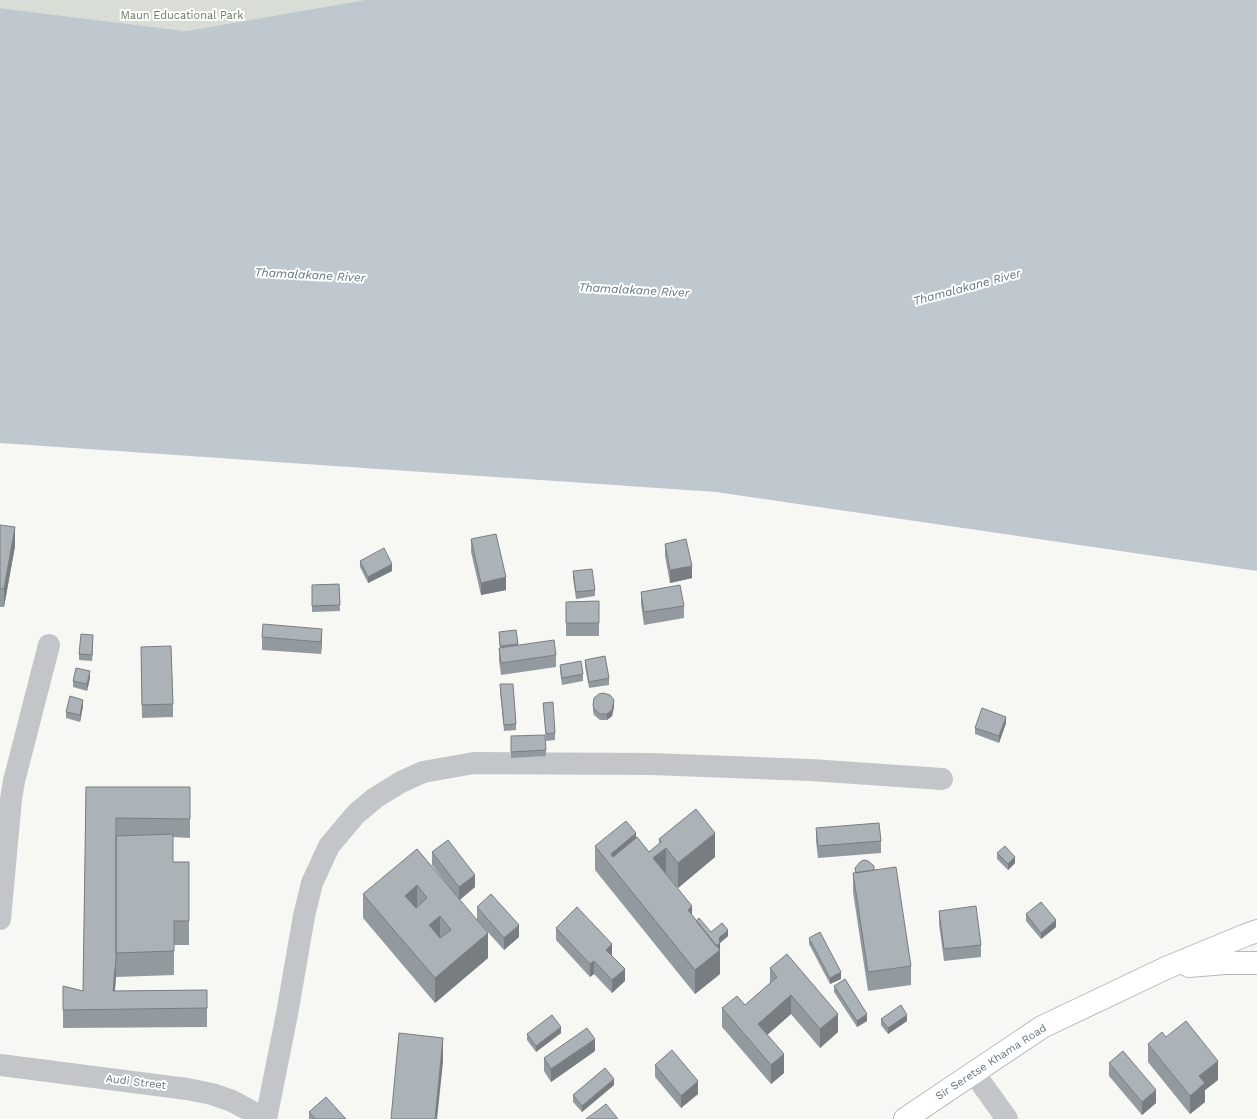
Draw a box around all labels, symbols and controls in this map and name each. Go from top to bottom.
park label: Maun Educational Park [120,9,244,22]
water label: Thamalakane River [254,265,367,285]
water label: Thamalakane River [912,266,1024,308]
water label: Thamalakane River [578,280,691,300]
street label: Sir Seretse Khama Road [933,1021,1049,1103]
street label: Audi Street [105,1072,167,1092]

